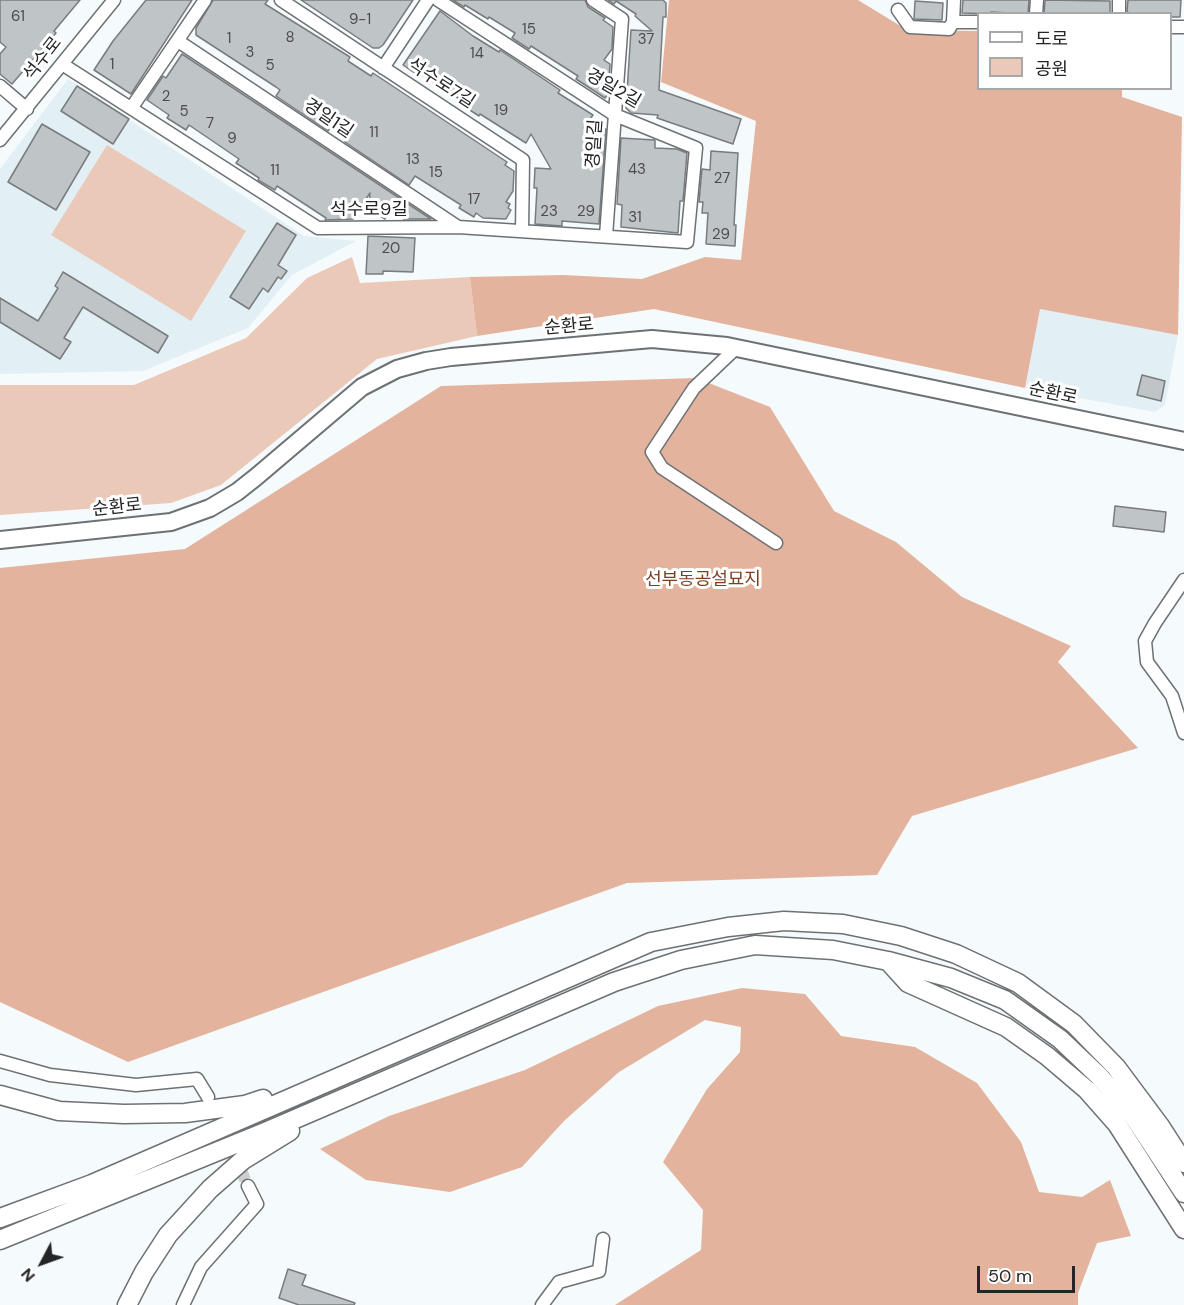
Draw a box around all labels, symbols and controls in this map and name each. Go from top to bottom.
house number: 61 [11,8,25,26]
house number: 9-1 [349,11,371,29]
legend [977,12,1172,90]
house number: 15 [522,21,536,39]
text: 도로 [1035,27,1068,51]
house number: 8 [285,29,295,47]
house number: 1 [227,30,231,48]
house number: 37 [638,31,654,49]
street label: 석수로 [19,33,67,85]
house number: 3 [246,44,254,62]
house number: 14 [470,45,484,63]
street label: 석수로7길 [403,54,479,114]
house number: 1 [110,56,114,74]
house number: 5 [265,57,275,75]
text: 공원 [1035,57,1068,81]
street label: 경일2길 [582,65,644,113]
house number: 2 [162,88,170,106]
street label: 경일1길 [299,95,357,143]
house number: 19 [494,102,508,120]
house number: 5 [179,103,189,121]
house number: 7 [206,115,214,133]
street label: 경일길 [582,118,608,170]
house number: 11 [369,124,379,142]
house number: 9 [227,130,237,148]
house number: 13 [406,151,420,169]
house number: 43 [628,161,646,179]
house number: 11 [270,162,280,180]
house number: 15 [429,164,443,182]
house number: 27 [714,170,730,188]
house number: 17 [468,191,480,209]
street label: 석수로9길 [330,199,408,221]
house number: 23 [540,203,558,221]
house number: 29 [577,203,595,221]
house number: 31 [628,209,642,227]
house number: 29 [712,226,730,244]
house number: 20 [382,240,400,258]
street label: 순환로 [543,314,595,340]
street label: 순환로 [1026,378,1080,410]
street label: 순환로 [91,495,143,521]
park label: 선부동공설묘지 [645,569,761,591]
north arrow [12,1233,72,1293]
scale bar [980,1254,1078,1292]
text: N [16,1264,40,1286]
text: 50 m [988,1264,1032,1288]

